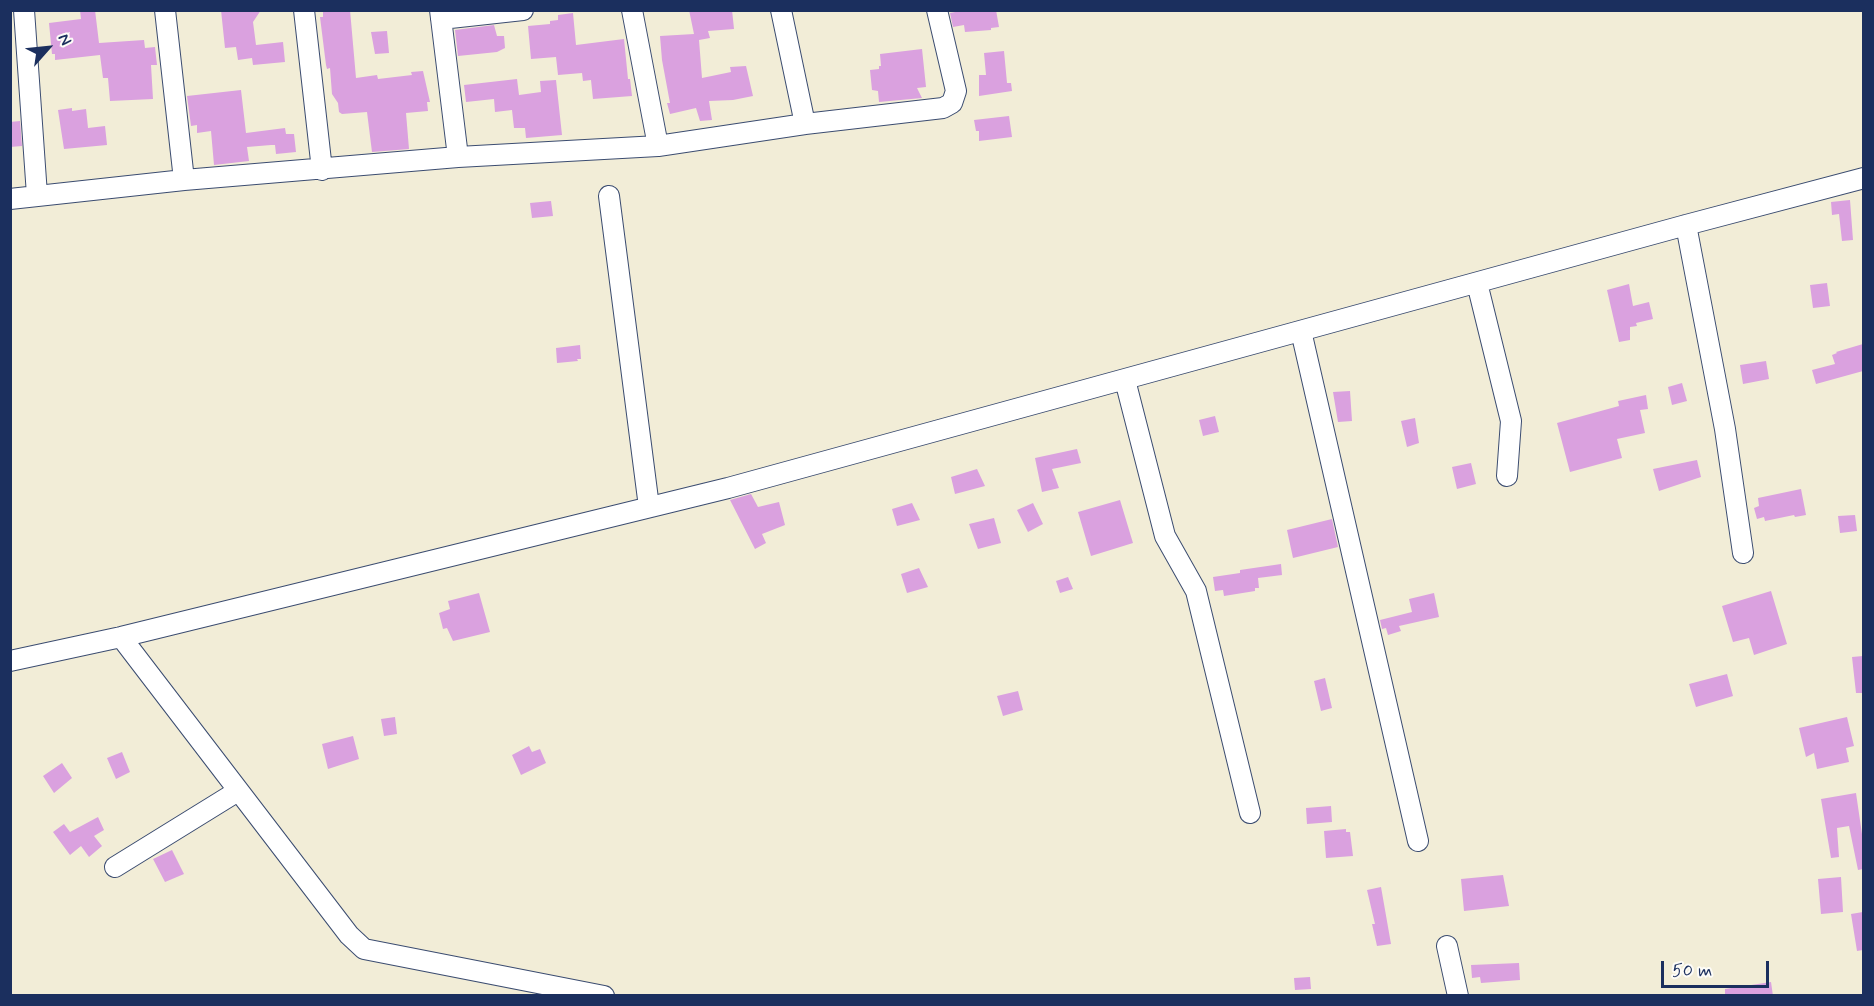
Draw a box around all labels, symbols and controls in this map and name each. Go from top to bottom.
north arrow [18,18,78,78]
text: N [53,30,76,49]
scale bar [1664,949,1772,987]
text: 50 m [1672,959,1712,983]

